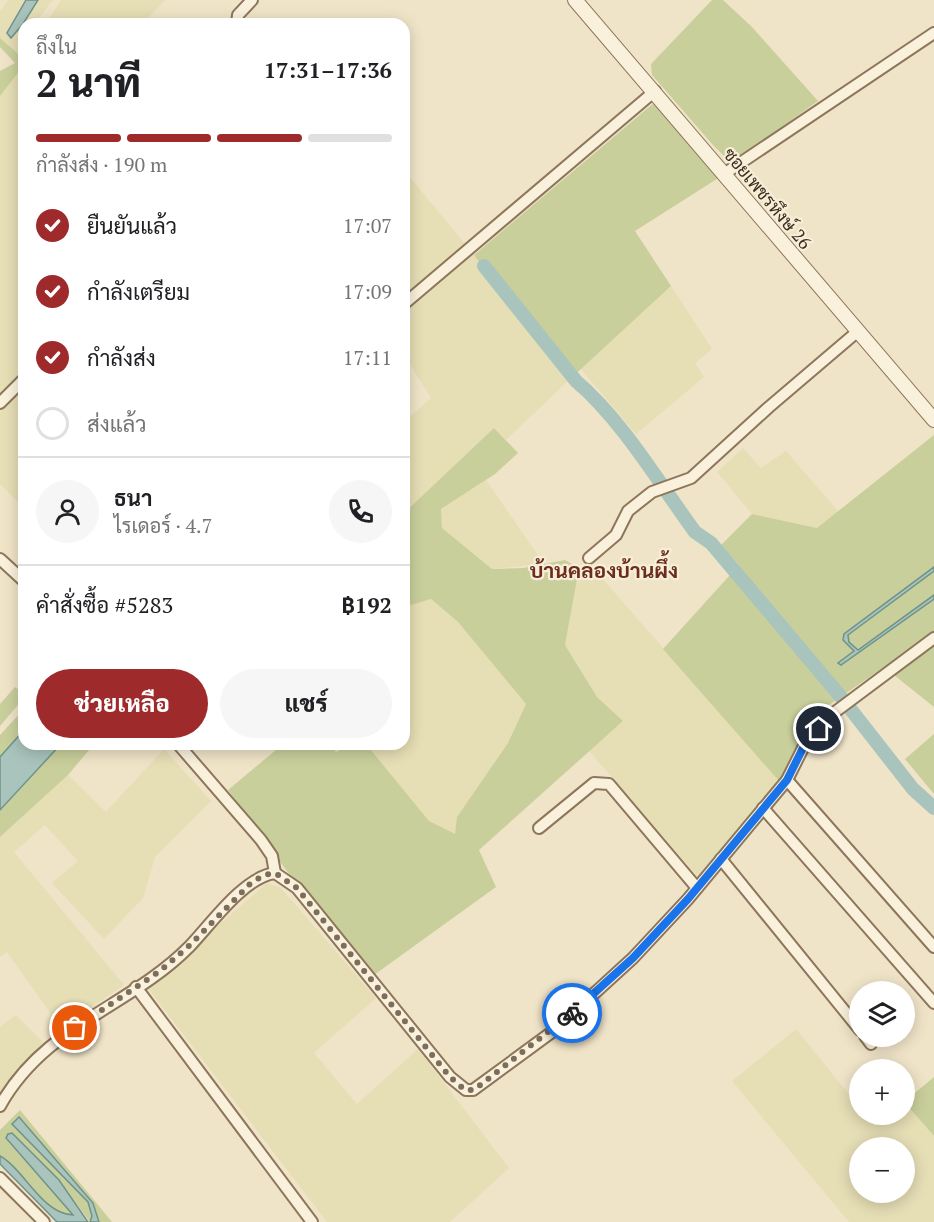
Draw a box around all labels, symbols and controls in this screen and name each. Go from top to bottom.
text: ถึงใน [36,33,77,60]
text: 17:31–17:36 [264,55,392,84]
text: 2 นาที [36,56,141,108]
street label: ซอยเพชรหึงษ์ 26 [718,142,818,254]
text: กำลังส่ง · 190 m [36,151,167,178]
icon: check [36,209,69,242]
text: ยืนยันแล้ว [87,211,177,240]
text: 17:07 [343,212,392,239]
icon: check [36,275,69,308]
text: กำลังเตรียม [87,277,190,306]
text: 17:09 [343,278,392,305]
icon: check [36,341,69,374]
text: กำลังส่ง [87,343,156,372]
text: 17:11 [343,344,392,371]
text: ส่งแล้ว [87,409,147,438]
button: person [36,480,99,543]
button: phone [329,480,392,543]
text: ธนา [114,483,152,512]
text: ไรเดอร์ · 4.7 [114,512,212,539]
district label: บ้านคลองบ้านผึ้ง [530,550,678,584]
text: คำสั่งซื้อ #5283 [36,590,173,619]
text: ฿192 [341,590,392,619]
button: ช่วยเหลือ [36,669,208,738]
button: แชร์ [220,669,392,738]
pin [793,703,844,754]
icon: home [802,712,835,745]
map controls [849,981,915,1203]
button: layers [849,981,915,1047]
courier [542,983,602,1043]
icon: bike [556,997,589,1030]
pin [49,1002,100,1053]
icon: bag [58,1011,91,1044]
button: + [849,1059,915,1125]
button: − [849,1137,915,1203]

